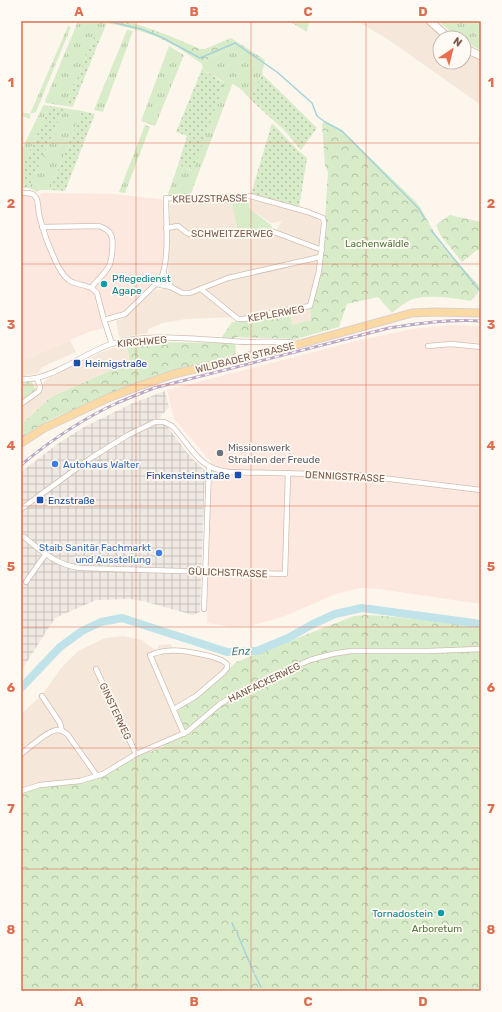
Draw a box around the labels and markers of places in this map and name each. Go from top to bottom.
place label: Pflegedienst Agape [112,273,171,297]
marker: Pflegedienst Agape [99,279,109,289]
marker: Heimigstraße [72,358,82,368]
place label: Heimigstraße [85,358,148,370]
place label: Missionswerk Strahlen der Freude [228,442,321,466]
marker: Missionswerk Strahlen der Freude [215,448,225,458]
marker: Autohaus Walter [50,459,60,469]
place label: Autohaus Walter [63,459,140,471]
place label: Finkensteinstraße [146,470,230,482]
marker: Finkensteinstraße [233,470,243,480]
marker: Enzstraße [35,495,45,505]
place label: Enzstraße [48,495,95,507]
place label: Staib Sanitär Fachmarkt und Ausstellung [39,542,151,566]
marker: Staib Sanitär Fachmarkt und Ausstellung [154,548,164,558]
place label: Tornadostein [372,908,433,920]
marker: Tornadostein [436,908,446,918]

